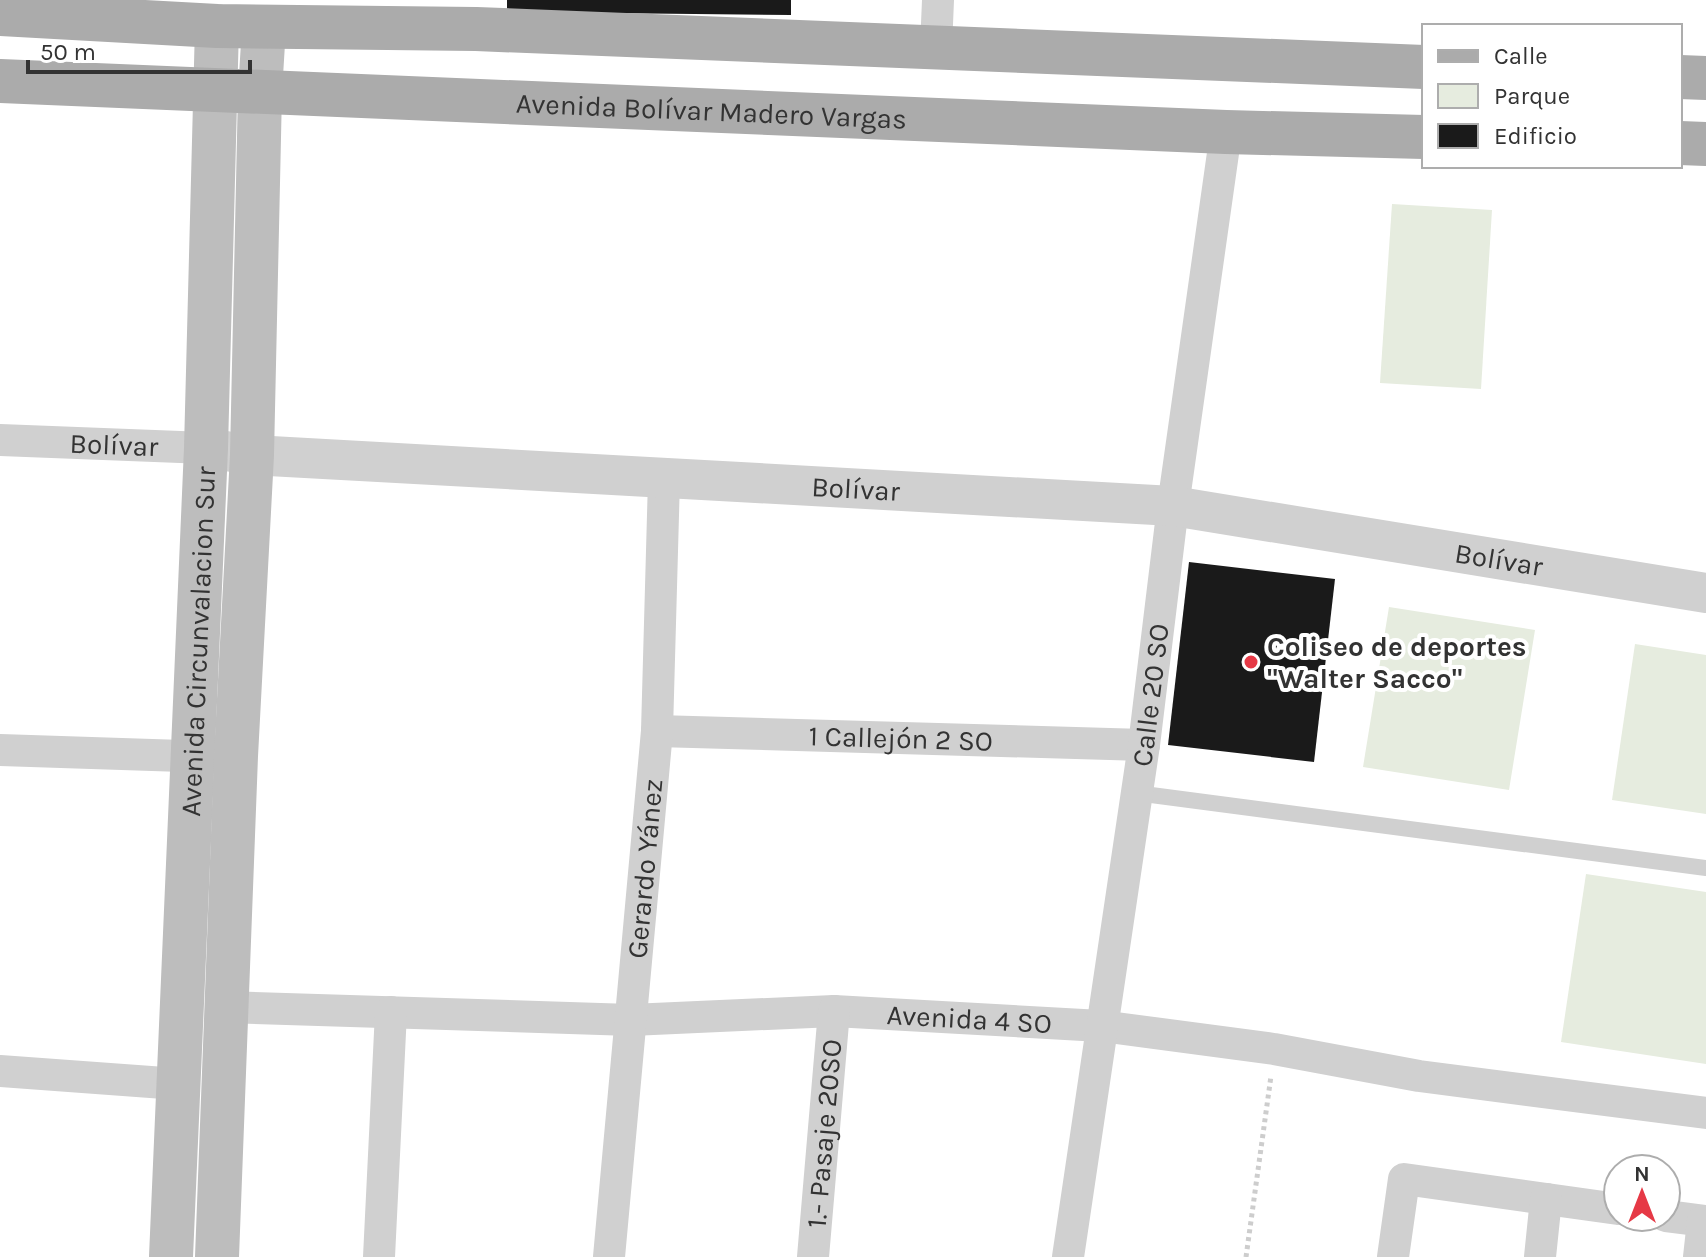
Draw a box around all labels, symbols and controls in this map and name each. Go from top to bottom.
scale bar [28,24,250,74]
legend [1422,24,1682,168]
text: 50 m [40,38,96,66]
text: Calle [1494,42,1548,70]
text: Parque [1494,82,1570,110]
street label: Avenida Bolívar Madero Vargas [515,86,908,135]
text: Edificio [1494,122,1577,150]
street label: Bolívar [69,426,160,463]
street label: Avenida Circunvalacion Sur [174,465,222,817]
street label: Bolívar [811,470,902,507]
street label: Bolívar [1453,536,1546,583]
street label: Calle 20 SO [1125,622,1175,769]
place label: Coliseo de deportes "Walter Sacco" [1267,630,1527,695]
marker: Coliseo de deportes "Walter Sacco" [1242,653,1260,671]
street label: 1 Callejón 2 SO [808,719,993,757]
street label: Gerardo Yánez [620,777,669,960]
street label: Avenida 4 SO [886,997,1053,1040]
street label: 1.- Pasaje 20SO [799,1038,848,1229]
north arrow [1602,1153,1682,1233]
text: N [1634,1161,1650,1187]

